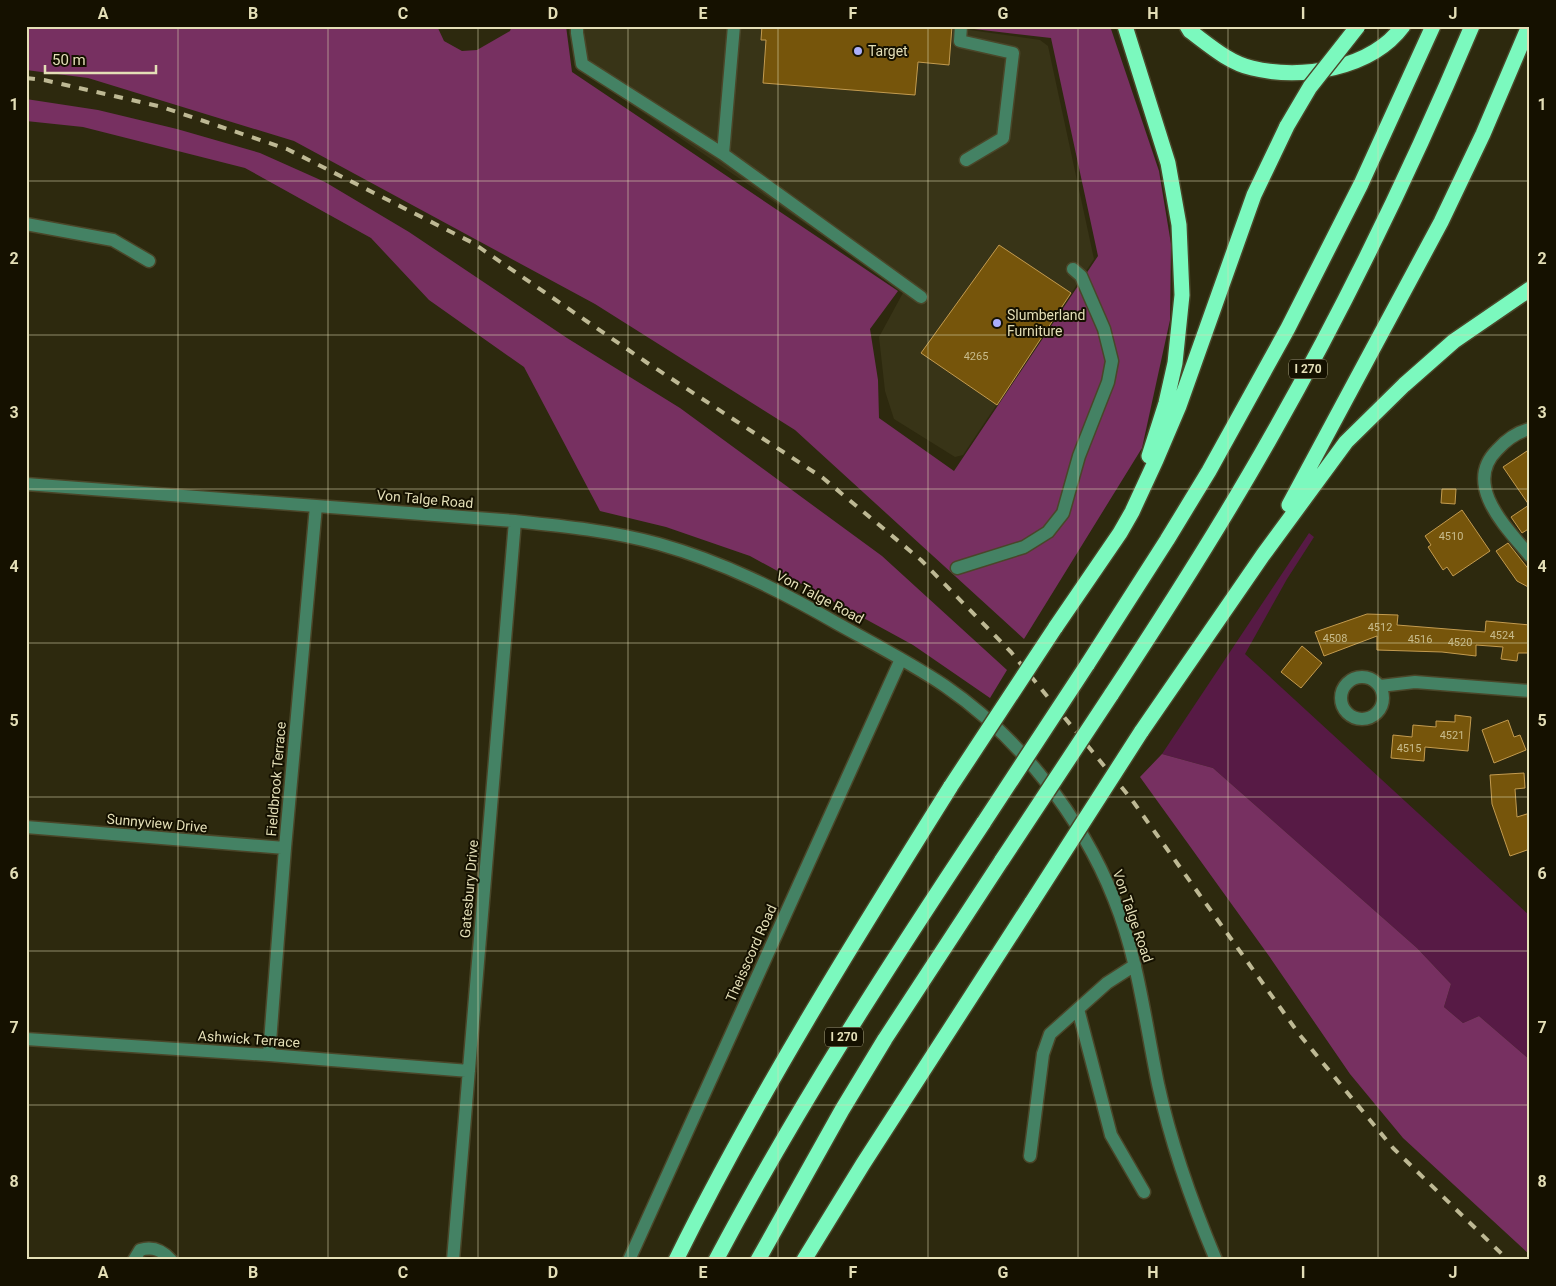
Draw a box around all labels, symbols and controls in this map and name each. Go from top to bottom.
text: A [98,4,109,23]
text: B [248,4,258,23]
text: C [398,4,408,23]
text: D [548,4,558,23]
text: E [699,4,708,23]
text: F [849,4,858,23]
text: G [998,4,1009,23]
text: H [1147,4,1159,23]
text: I [1301,4,1305,23]
text: J [1449,4,1457,23]
scale bar [45,42,156,74]
place label: Target [868,43,908,59]
marker: Target [852,45,864,57]
text: 50 m [52,51,86,69]
text: 1 [9,95,19,114]
text: 1 [1537,95,1547,114]
text: 2 [9,249,19,268]
text: 2 [1537,249,1547,268]
place label: Slumberland Furniture [1007,307,1085,339]
marker: Slumberland Furniture [991,317,1003,329]
house number: 4265 [964,350,988,363]
road number: I 270 [1289,359,1327,378]
text: 3 [9,403,19,422]
text: 3 [1537,403,1547,422]
street label: Von Talge Road [376,487,474,511]
house number: 4510 [1439,530,1463,543]
text: 4 [9,557,19,576]
text: 4 [1537,557,1547,576]
street label: Von Talge Road [773,567,867,627]
house number: 4512 [1368,621,1392,634]
house number: 4524 [1490,629,1514,642]
house number: 4508 [1323,632,1347,645]
house number: 4516 [1408,633,1432,646]
house number: 4520 [1448,636,1472,649]
text: 5 [9,711,19,730]
text: 5 [1537,711,1547,730]
street label: Fieldbrook Terrace [263,721,289,837]
house number: 4521 [1440,729,1464,742]
house number: 4515 [1397,742,1421,755]
street label: Sunnyview Drive [106,811,208,835]
street label: Gatesbury Drive [457,839,481,939]
text: 6 [9,864,19,883]
text: 6 [1537,864,1547,883]
street label: Von Talge Road [1110,868,1156,964]
street label: Theisscord Road [722,902,780,1004]
text: 7 [9,1018,19,1037]
text: 7 [1537,1018,1547,1037]
street label: Ashwick Terrace [197,1027,301,1051]
road number: I 270 [825,1028,863,1046]
text: 8 [9,1172,19,1191]
text: 8 [1537,1172,1547,1191]
text: A [98,1263,109,1282]
text: B [248,1263,258,1282]
text: C [398,1263,408,1282]
text: D [548,1263,558,1282]
text: E [699,1263,708,1282]
text: F [849,1263,858,1282]
text: G [998,1263,1009,1282]
text: H [1147,1263,1159,1282]
text: I [1301,1263,1305,1282]
text: J [1449,1263,1457,1282]

